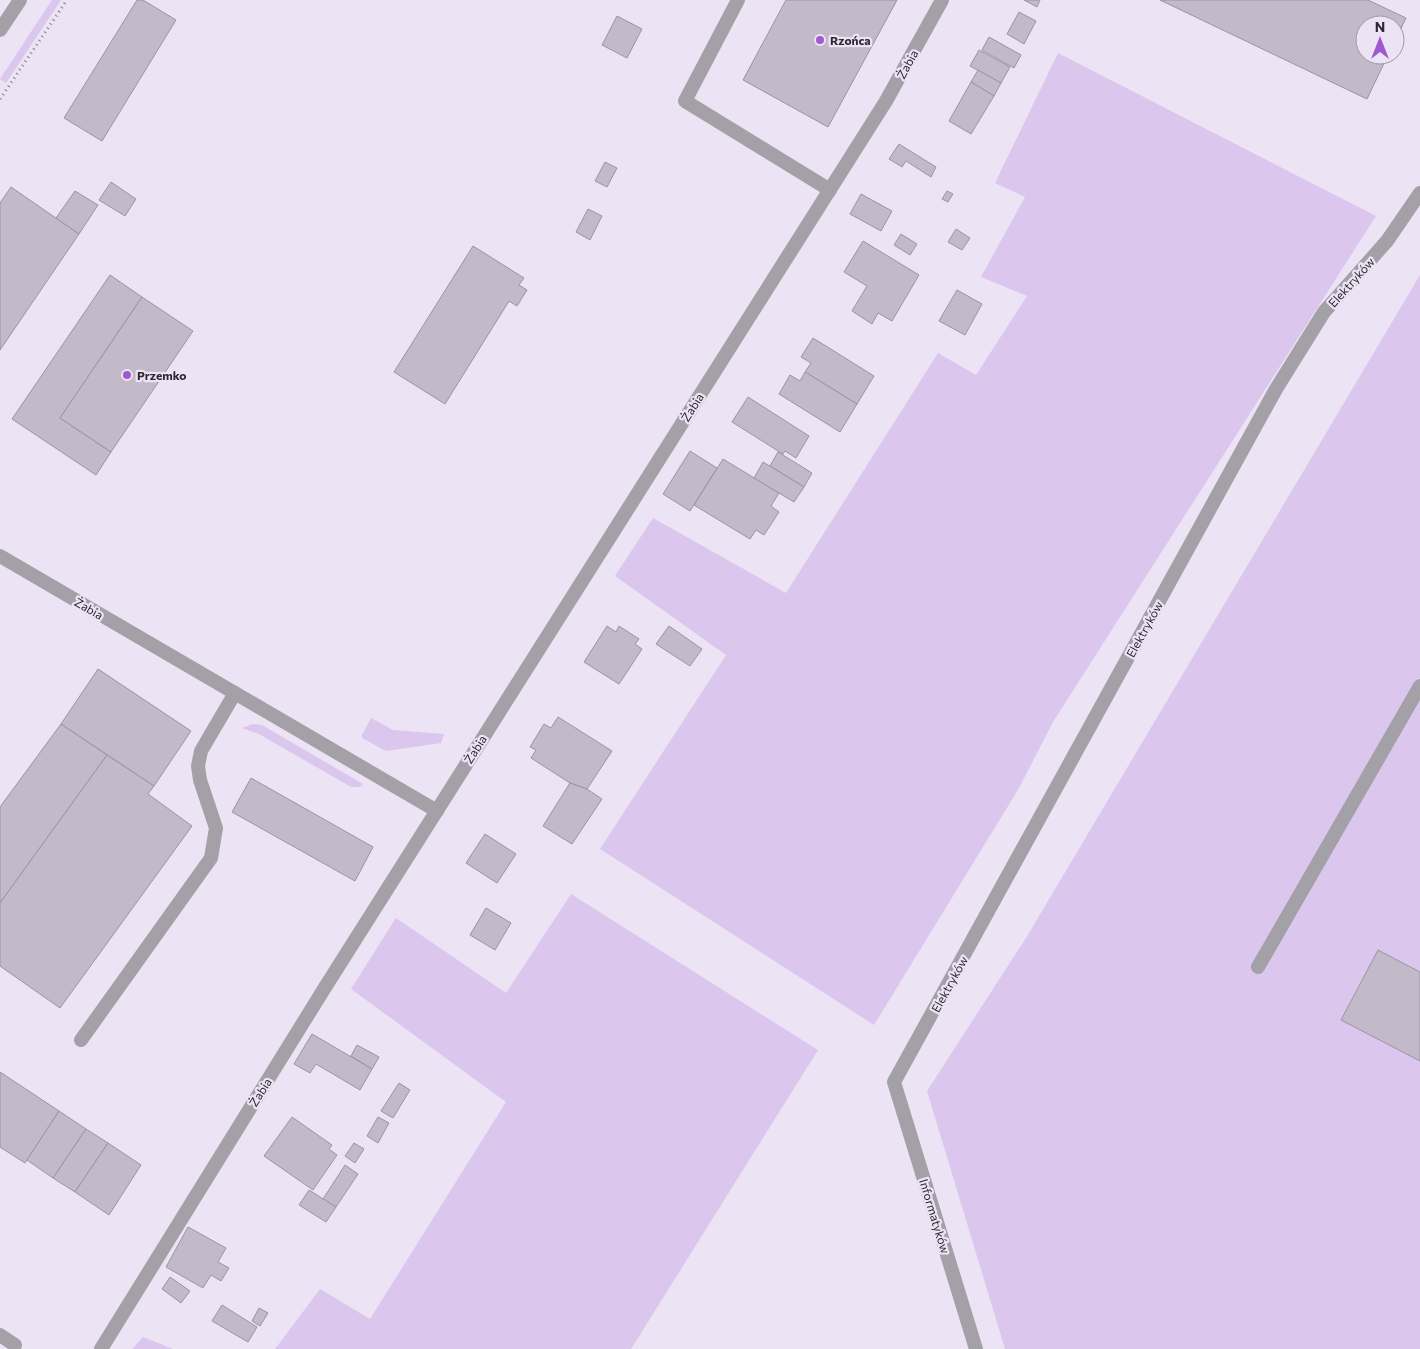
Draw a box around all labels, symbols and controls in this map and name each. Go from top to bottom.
north arrow [1355,15,1405,65]
text: N [1375,18,1385,35]
place label: Rzońca [830,33,871,47]
marker: Rzońca [814,34,826,46]
street label: Żabia [893,47,921,81]
street label: Elektryków [1325,254,1377,310]
place label: Przemko [137,368,186,382]
marker: Przemko [121,369,133,381]
street label: Żabia [678,390,706,424]
street label: Żabia [72,594,106,622]
street label: Elektryków [1123,598,1165,659]
street label: Żabia [461,732,489,766]
street label: Elektryków [928,953,970,1014]
street label: Żabia [246,1075,274,1109]
street label: Informatyków [917,1177,953,1255]

